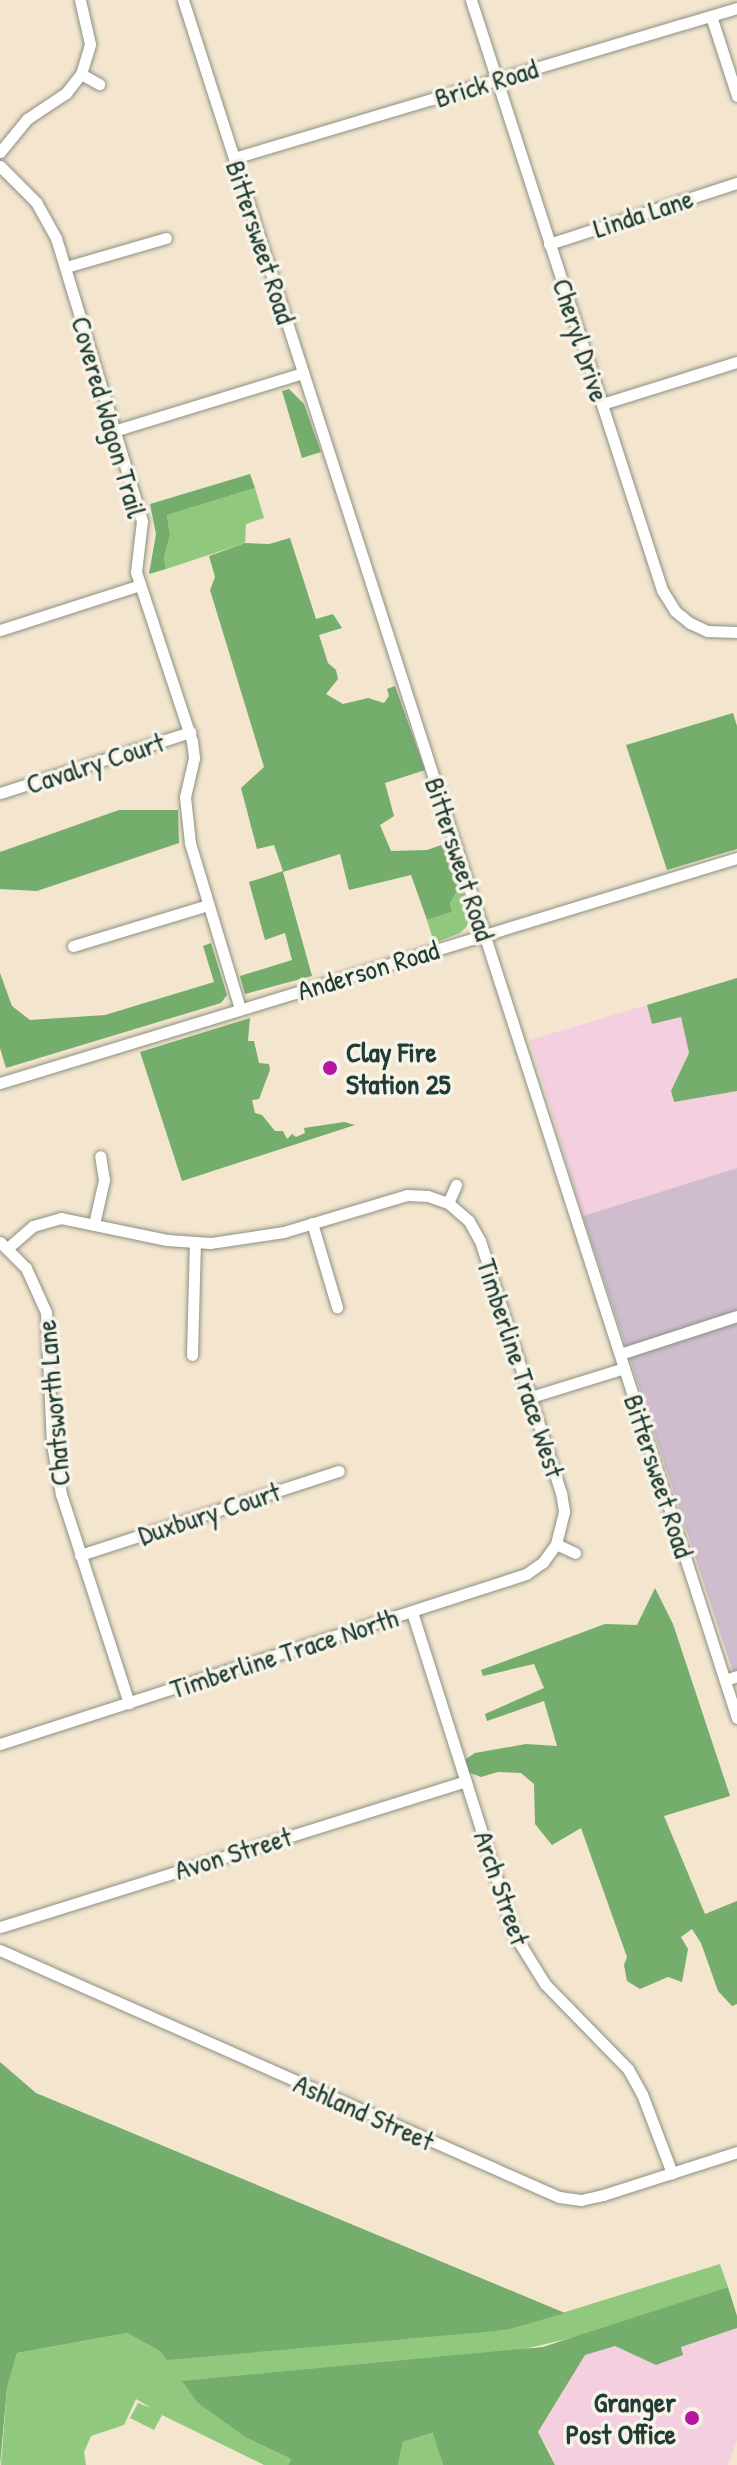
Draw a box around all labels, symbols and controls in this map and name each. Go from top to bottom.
street label: Brick Road [430,51,542,115]
street label: Bittersweet Road [219,156,303,328]
street label: Linda Lane [589,181,697,245]
street label: Cheryl Drive [545,274,617,406]
street label: Covered Wagon Trail [64,312,154,522]
street label: Cavalry Court [22,725,168,801]
street label: Bittersweet Road [418,773,502,945]
street label: Anderson Road [293,933,443,1007]
place label: Clay Fire Station 25 [346,1035,451,1101]
marker: Clay Fire Station 25 [321,1059,339,1077]
street label: Timberline Trace West [470,1254,572,1482]
street label: Chatsworth Lane [29,1319,77,1487]
street label: Bittersweet Road [617,1390,701,1562]
street label: Duxbury Court [134,1474,284,1552]
street label: Timberline Trace North [166,1600,402,1706]
street label: Avon Street [171,1819,295,1887]
street label: Arch Street [467,1826,537,1950]
street label: Ashland Street [289,2066,439,2158]
place label: Granger Post Office [566,2385,676,2451]
marker: Granger Post Office [683,2409,701,2427]

